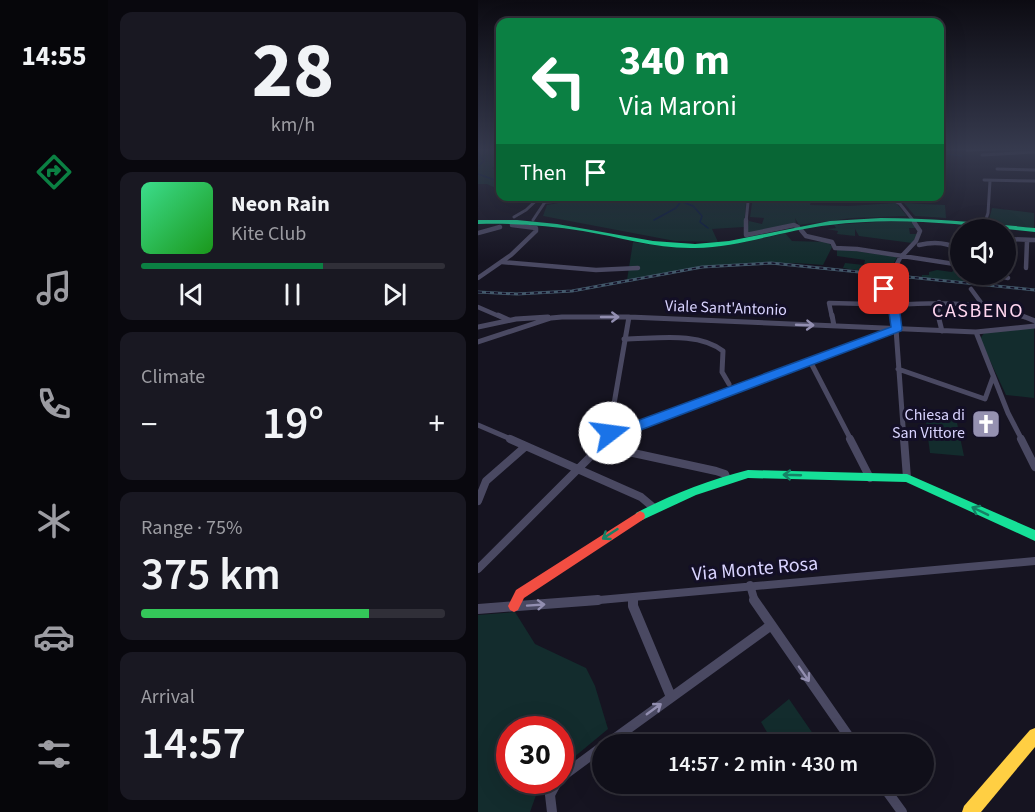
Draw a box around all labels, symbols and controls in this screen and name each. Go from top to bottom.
text: 28 [252,16,334,127]
text: 340 m [619,31,730,91]
text: 14:55 [21,37,87,76]
icon: left [520,42,598,120]
text: Via Maroni [619,87,737,126]
text: km/h [271,111,315,139]
icon: directions [33,151,75,193]
icon: arrive [579,156,612,189]
text: Then [520,157,567,189]
text: Neon Rain [231,188,330,220]
map controls [950,219,1016,285]
button: sound [950,219,1016,285]
text: Kite Club [231,220,306,248]
pin [858,263,909,314]
icon: music [33,267,75,309]
icon: arrive [867,272,900,305]
icon: previous [175,278,208,311]
icon: pause [276,278,309,311]
icon: next [378,278,411,311]
street label: Viale Sant'Antonio [665,295,787,321]
district label: CASBENO [932,297,1024,325]
one-way arrow [599,311,619,323]
one-way arrow [794,319,814,330]
text: Climate [141,363,205,391]
icon: phone [33,383,75,425]
text: 19° [262,392,324,456]
text: − [141,401,157,448]
text: + [429,401,445,448]
position arrow [578,401,642,465]
place label: Chiesa di San Vittore [892,404,965,444]
church icon: Chiesa di San Vittore [970,408,1002,440]
one-way arrow [783,469,803,480]
icon: climate [33,500,75,542]
one-way arrow [971,504,989,516]
text: Range · 75% [141,514,242,542]
one-way arrow [602,527,619,540]
text: 375 km [141,543,281,607]
street label: Via Monte Rosa [691,550,819,588]
one-way arrow [526,599,546,610]
icon: car [33,616,75,658]
one-way arrow [798,665,810,681]
text: Arrival [141,683,195,711]
one-way arrow [645,703,661,716]
text: 14:57 [141,712,246,776]
speed limit sign: 30 [496,716,574,794]
icon: filters [33,733,75,775]
text: 14:57 · 2 min · 430 m [668,748,858,780]

